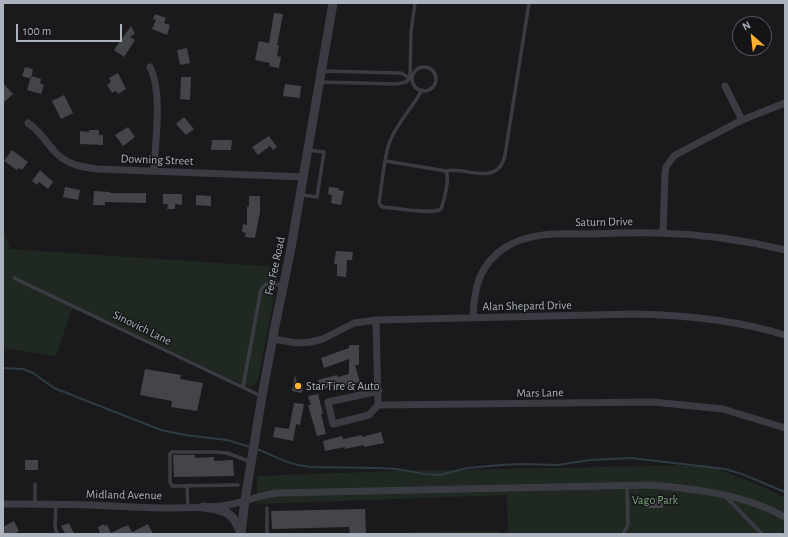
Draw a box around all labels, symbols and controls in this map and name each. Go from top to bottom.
scale bar [18,16,124,42]
north arrow [732,16,772,56]
text: N [741,19,753,32]
text: 100 m [23,25,51,37]
street label: Downing Street [120,152,194,168]
street label: Saturn Drive [575,214,633,230]
street label: Fee Fee Road [262,235,288,297]
street label: Alan Shepard Drive [482,298,572,314]
street label: Sinovich Lane [110,308,174,348]
place label: Star Tire & Auto [306,379,380,393]
marker: Star Tire & Auto [293,381,303,391]
street label: Mars Lane [516,385,564,401]
street label: Midland Avenue [86,487,162,503]
park label: Vago Park [632,493,678,507]

